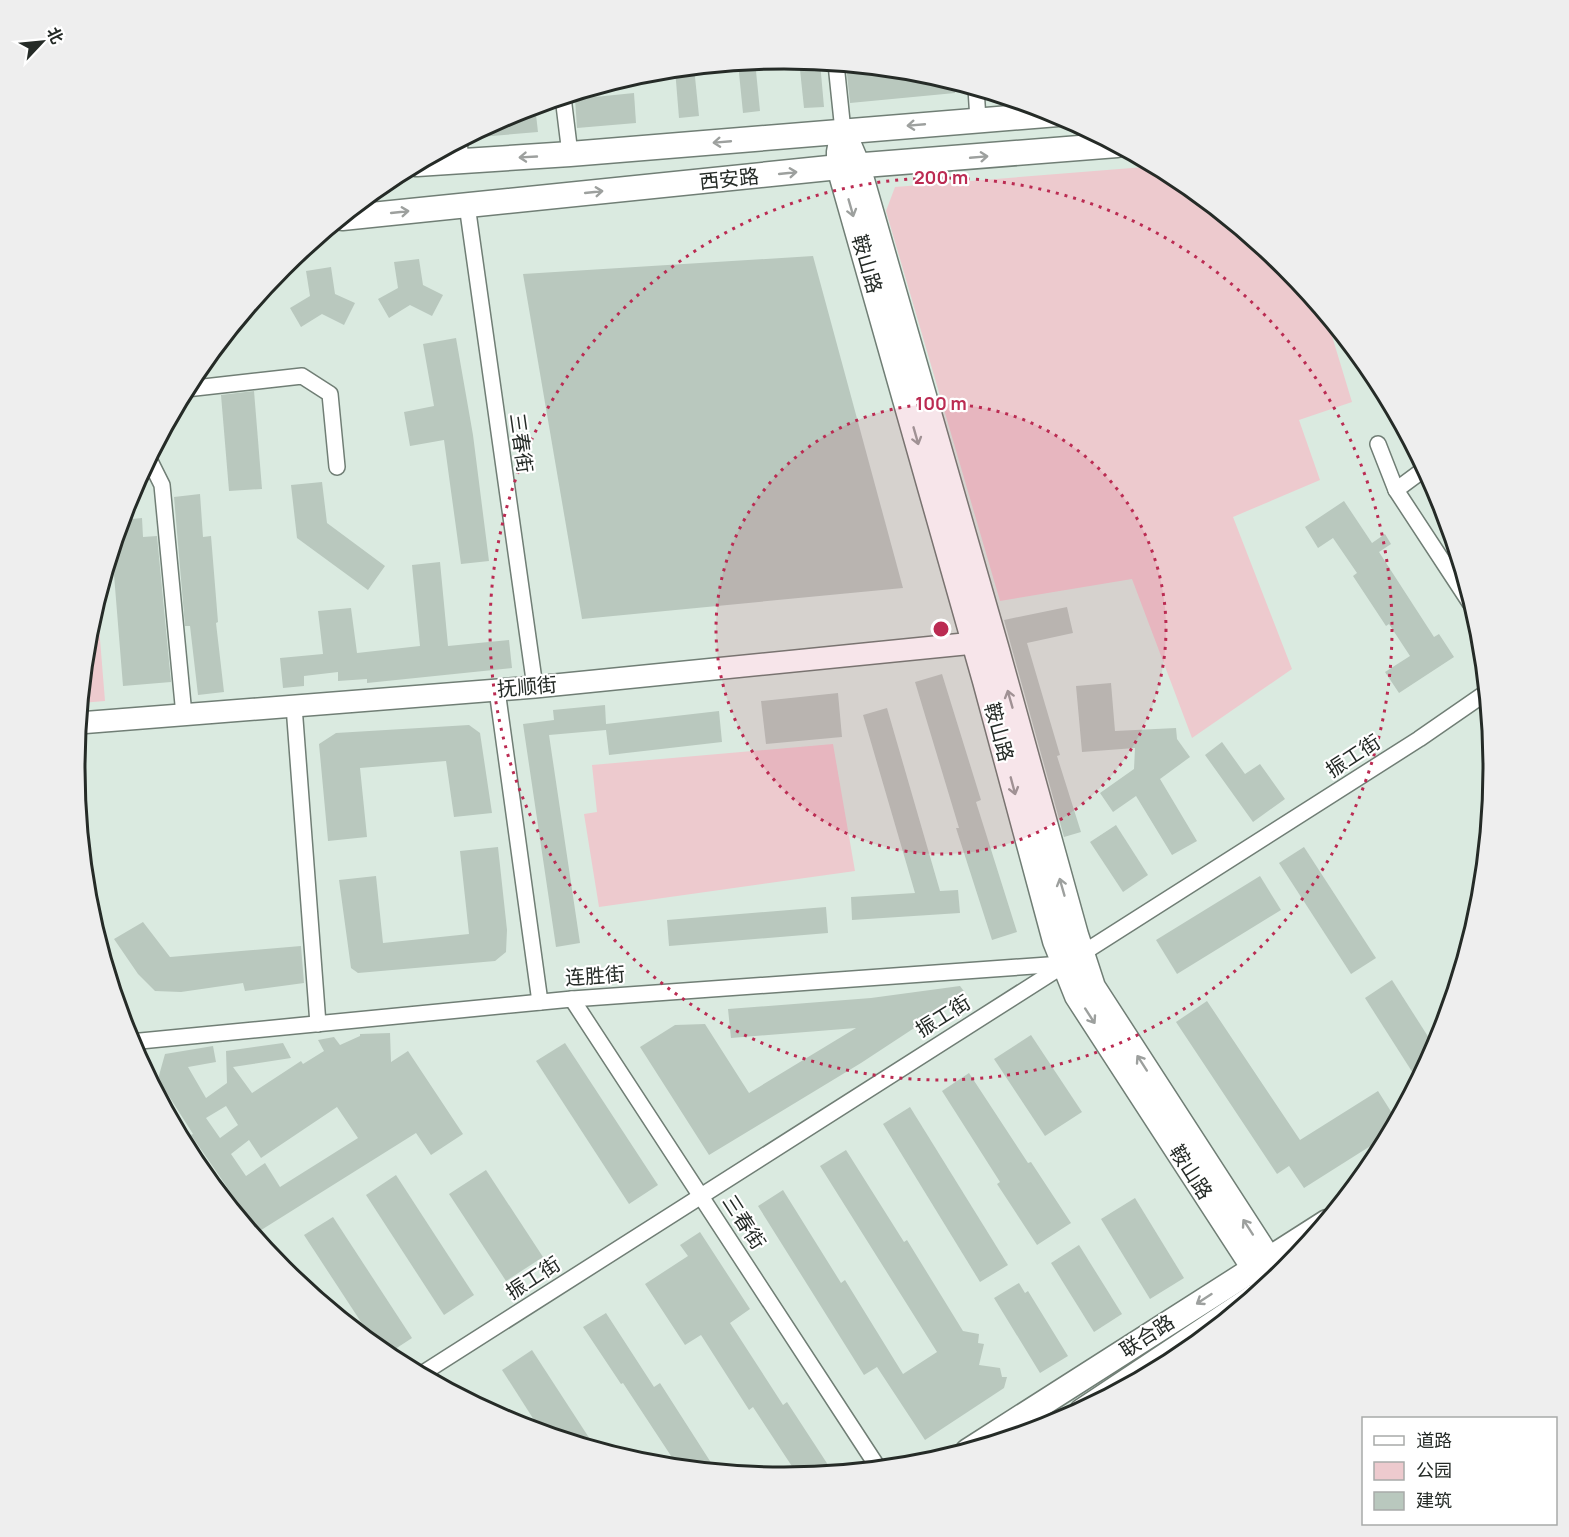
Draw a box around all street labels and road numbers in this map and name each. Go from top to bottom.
street label: 西安路 [698,162,760,195]
street label: 鞍山路 [846,231,889,296]
street label: 三春街 [504,411,539,475]
street label: 抚顺街 [496,670,558,703]
street label: 鞍山路 [979,699,1020,764]
street label: 振工街 [1320,728,1385,783]
street label: 连胜街 [564,960,626,991]
street label: 振工街 [910,988,975,1043]
street label: 鞍山路 [1164,1139,1219,1204]
street label: 三春街 [717,1189,772,1254]
street label: 振工街 [500,1250,565,1305]
street label: 联合路 [1114,1308,1179,1363]

